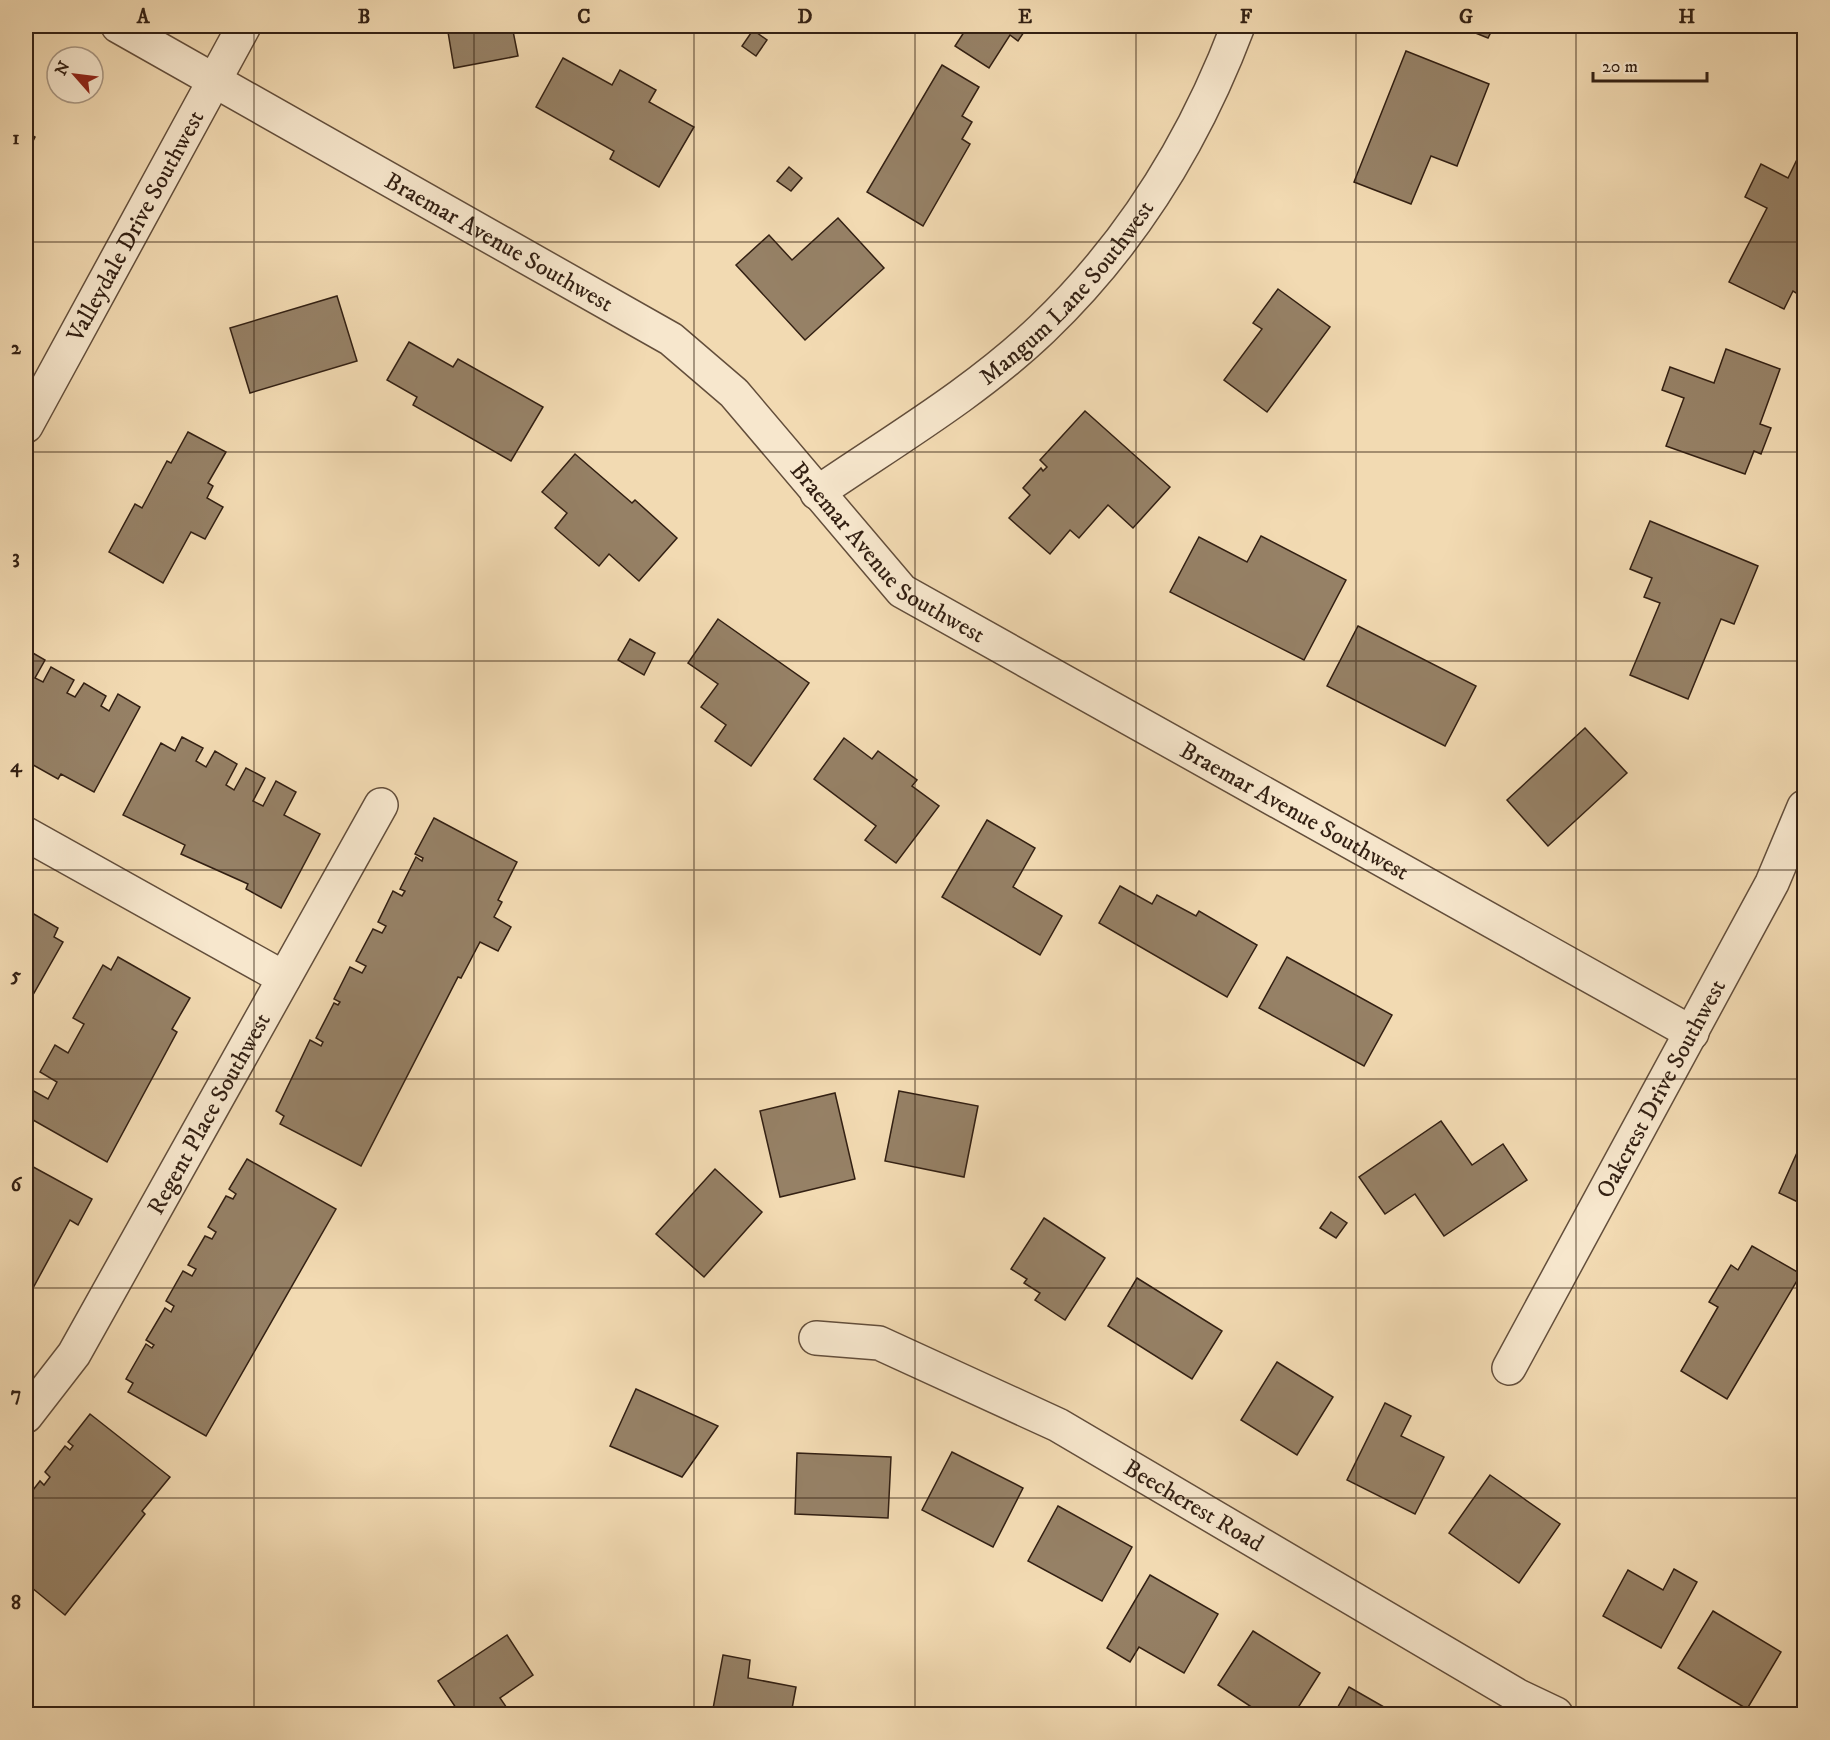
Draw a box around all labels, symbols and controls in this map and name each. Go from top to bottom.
text: A [136,5,151,30]
text: B [358,5,370,30]
text: C [577,5,591,30]
text: D [798,5,813,30]
text: E [1018,5,1032,30]
text: F [1240,5,1253,30]
text: G [1459,5,1473,30]
text: H [1679,5,1696,30]
north arrow [45,45,105,105]
scale bar [1593,45,1707,83]
text: 20 m [1602,56,1638,78]
text: N [51,58,75,79]
street label: Valleydale Drive Southwest [60,105,211,348]
text: 1 [12,126,20,151]
street label: Braemar Avenue Southwest [379,166,619,319]
street label: Mangum Lane Southwest [974,195,1161,392]
text: 2 [11,336,22,361]
street label: Braemar Avenue Southwest [783,456,990,650]
text: 3 [12,545,20,570]
street label: Braemar Avenue Southwest [1174,736,1414,888]
text: 4 [10,754,23,779]
text: 5 [10,963,21,988]
street label: Oakcrest Drive Southwest [1590,974,1733,1204]
street label: Regent Place Southwest [141,1008,278,1220]
text: 6 [11,1173,23,1198]
text: 7 [11,1382,21,1407]
street label: Beechcrest Road [1118,1453,1269,1559]
text: 8 [11,1591,21,1616]

